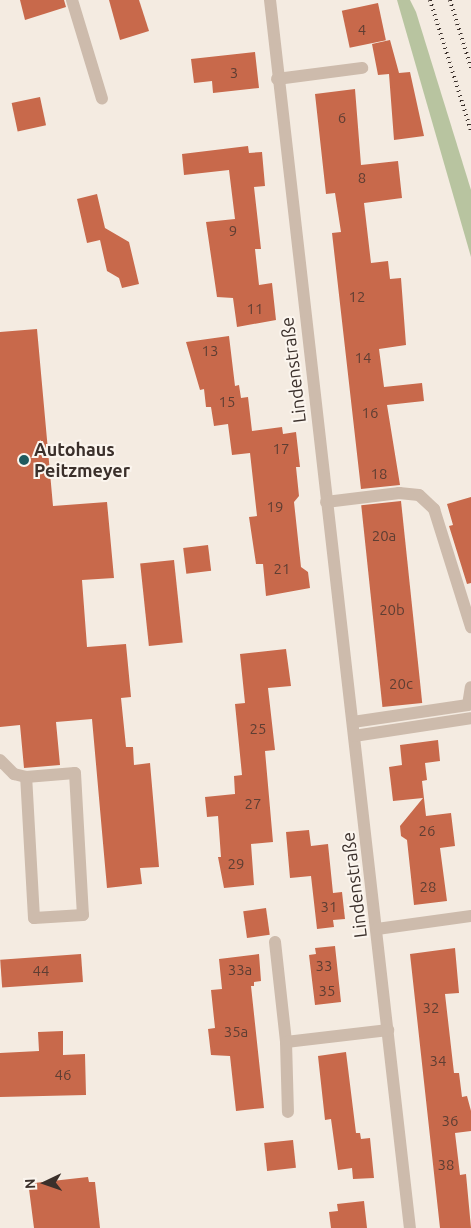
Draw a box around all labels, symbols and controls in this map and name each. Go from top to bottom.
house number: 4 [358,21,366,39]
house number: 3 [230,64,238,82]
house number: 6 [338,109,346,127]
house number: 8 [358,169,366,187]
house number: 9 [229,222,237,240]
house number: 12 [349,288,365,306]
house number: 11 [247,300,263,318]
street label: Lindenstraße [276,316,310,424]
house number: 13 [202,342,218,360]
house number: 14 [355,349,371,367]
house number: 15 [219,393,235,411]
house number: 16 [362,404,378,422]
place label: Autohaus Peitzmeyer [34,439,130,482]
house number: 17 [273,440,289,458]
marker: Autohaus Peitzmeyer [18,454,30,466]
house number: 18 [371,465,387,483]
house number: 19 [267,498,283,516]
house number: 20a [372,527,396,545]
house number: 21 [274,560,290,578]
house number: 20b [379,601,405,619]
house number: 20c [389,675,413,693]
house number: 25 [250,720,266,738]
house number: 27 [245,795,261,813]
house number: 26 [419,822,435,840]
street label: Lindenstraße [337,831,371,939]
house number: 29 [228,855,244,873]
house number: 28 [420,878,436,896]
house number: 31 [321,898,337,916]
house number: 33 [316,957,332,975]
house number: 33a [228,961,252,979]
house number: 44 [33,962,49,980]
house number: 35 [319,982,335,1000]
house number: 32 [423,999,439,1017]
house number: 35a [224,1023,248,1041]
house number: 34 [430,1052,446,1070]
house number: 46 [55,1066,71,1084]
house number: 36 [442,1112,458,1130]
house number: 38 [438,1156,454,1174]
north arrow [20,1158,70,1208]
text: N [22,1178,38,1189]

